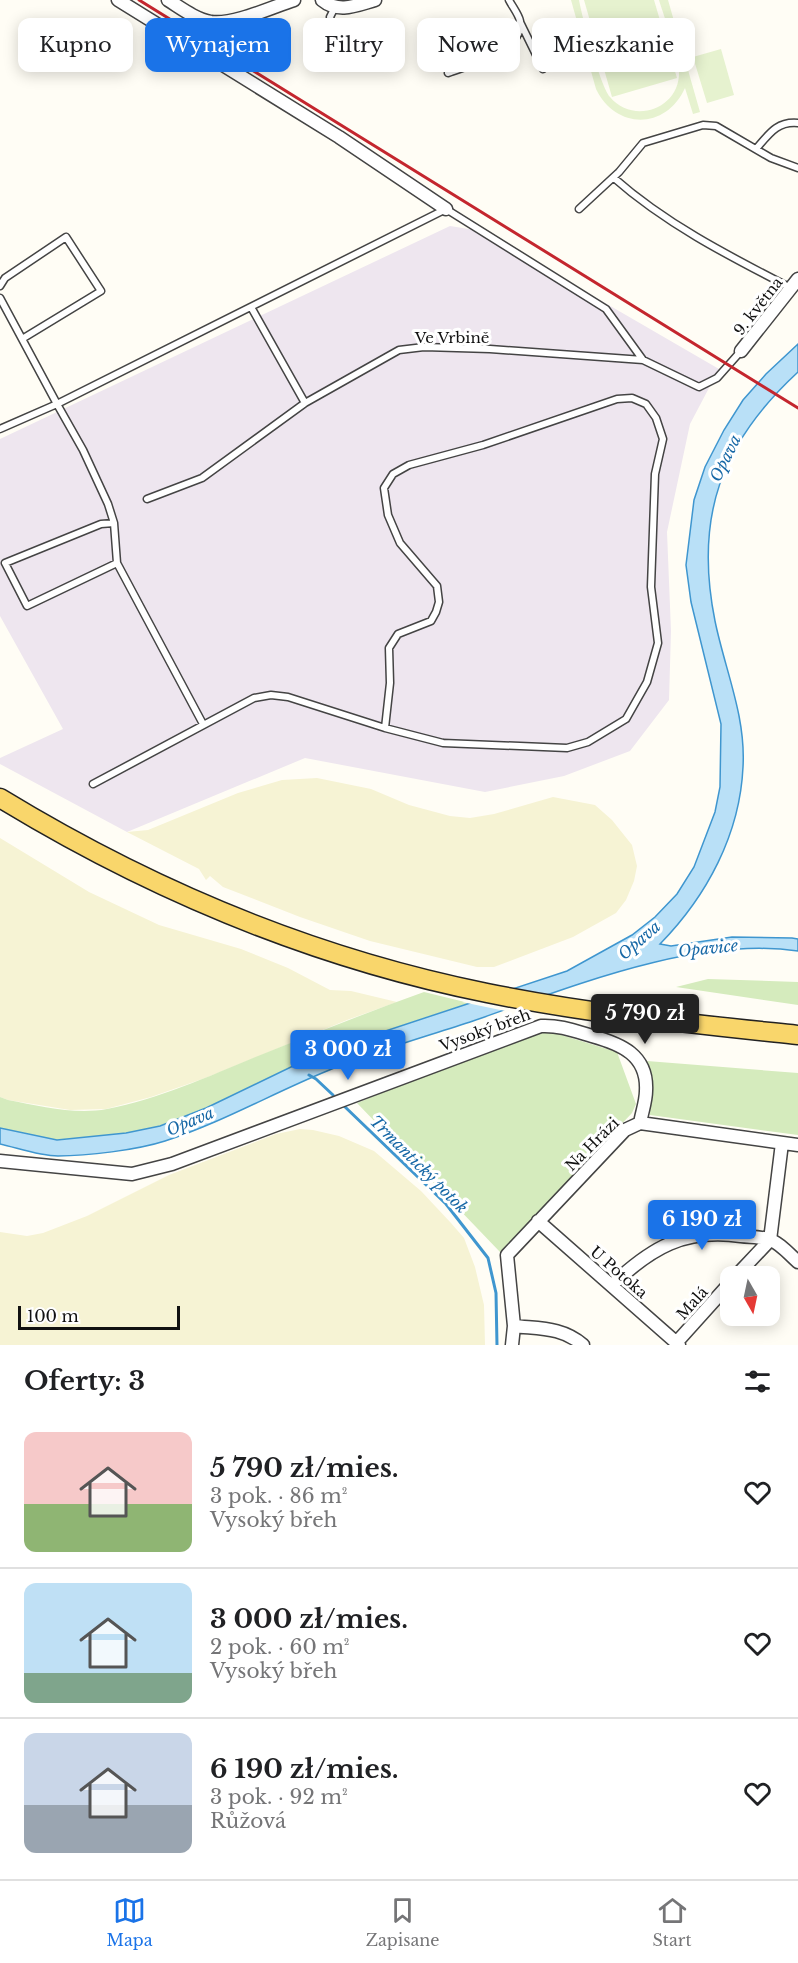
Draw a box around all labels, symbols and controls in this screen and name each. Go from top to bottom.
chip: Kupno [18,18,133,72]
chip: Wynajem [145,18,291,72]
chip: Filtry [303,18,405,72]
chip: Nowe [417,18,520,72]
chip: Mieszkanie [532,18,695,72]
street label: 9. května [729,273,787,339]
street label: Ve Vrbině [414,328,489,347]
water label: Opava [705,431,745,485]
water label: Opava [614,916,664,964]
water label: Opavice [677,935,740,961]
pin: 5 790 zł [583,994,707,1045]
text: 5 790 zł [605,1001,685,1025]
street label: Vysoký břeh [436,1005,533,1056]
pin: 3 000 zł [286,1030,410,1081]
text: 3 000 zł [304,1037,392,1061]
water label: Opava [163,1102,217,1140]
water label: Trmantický potok [366,1111,472,1217]
street label: Na Hrázi [561,1113,623,1175]
pin: 6 190 zł [640,1200,764,1251]
text: 6 190 zł [662,1207,742,1231]
street label: U Potoka [586,1242,652,1303]
north arrow [720,1266,780,1326]
map controls [720,1266,780,1326]
street label: Malá [672,1282,712,1323]
scale bar [18,1303,180,1330]
text: 100 m [27,1306,79,1326]
text: Oferty: 3 [24,1365,145,1397]
icon: filters [741,1365,774,1398]
text: 5 790 zł/mies. [210,1452,399,1484]
icon: home [72,1456,144,1528]
icon: heart [741,1476,774,1509]
text: 3 pok. · 86 m² [210,1484,347,1508]
text: Vysoký břeh [210,1508,337,1532]
text: 3 000 zł/mies. [210,1603,408,1635]
icon: home [72,1607,144,1679]
icon: heart [741,1627,774,1660]
text: 2 pok. · 60 m² [210,1635,350,1659]
text: Vysoký břeh [210,1659,337,1683]
text: 6 190 zł/mies. [210,1753,399,1785]
icon: home [72,1757,144,1829]
icon: heart [741,1777,774,1810]
text: 3 pok. · 92 m² [210,1785,348,1809]
text: Růžová [210,1809,286,1833]
tab: Mapa [107,1894,153,1950]
tab: Zapisane [366,1894,440,1950]
tab: Start [653,1894,691,1950]

